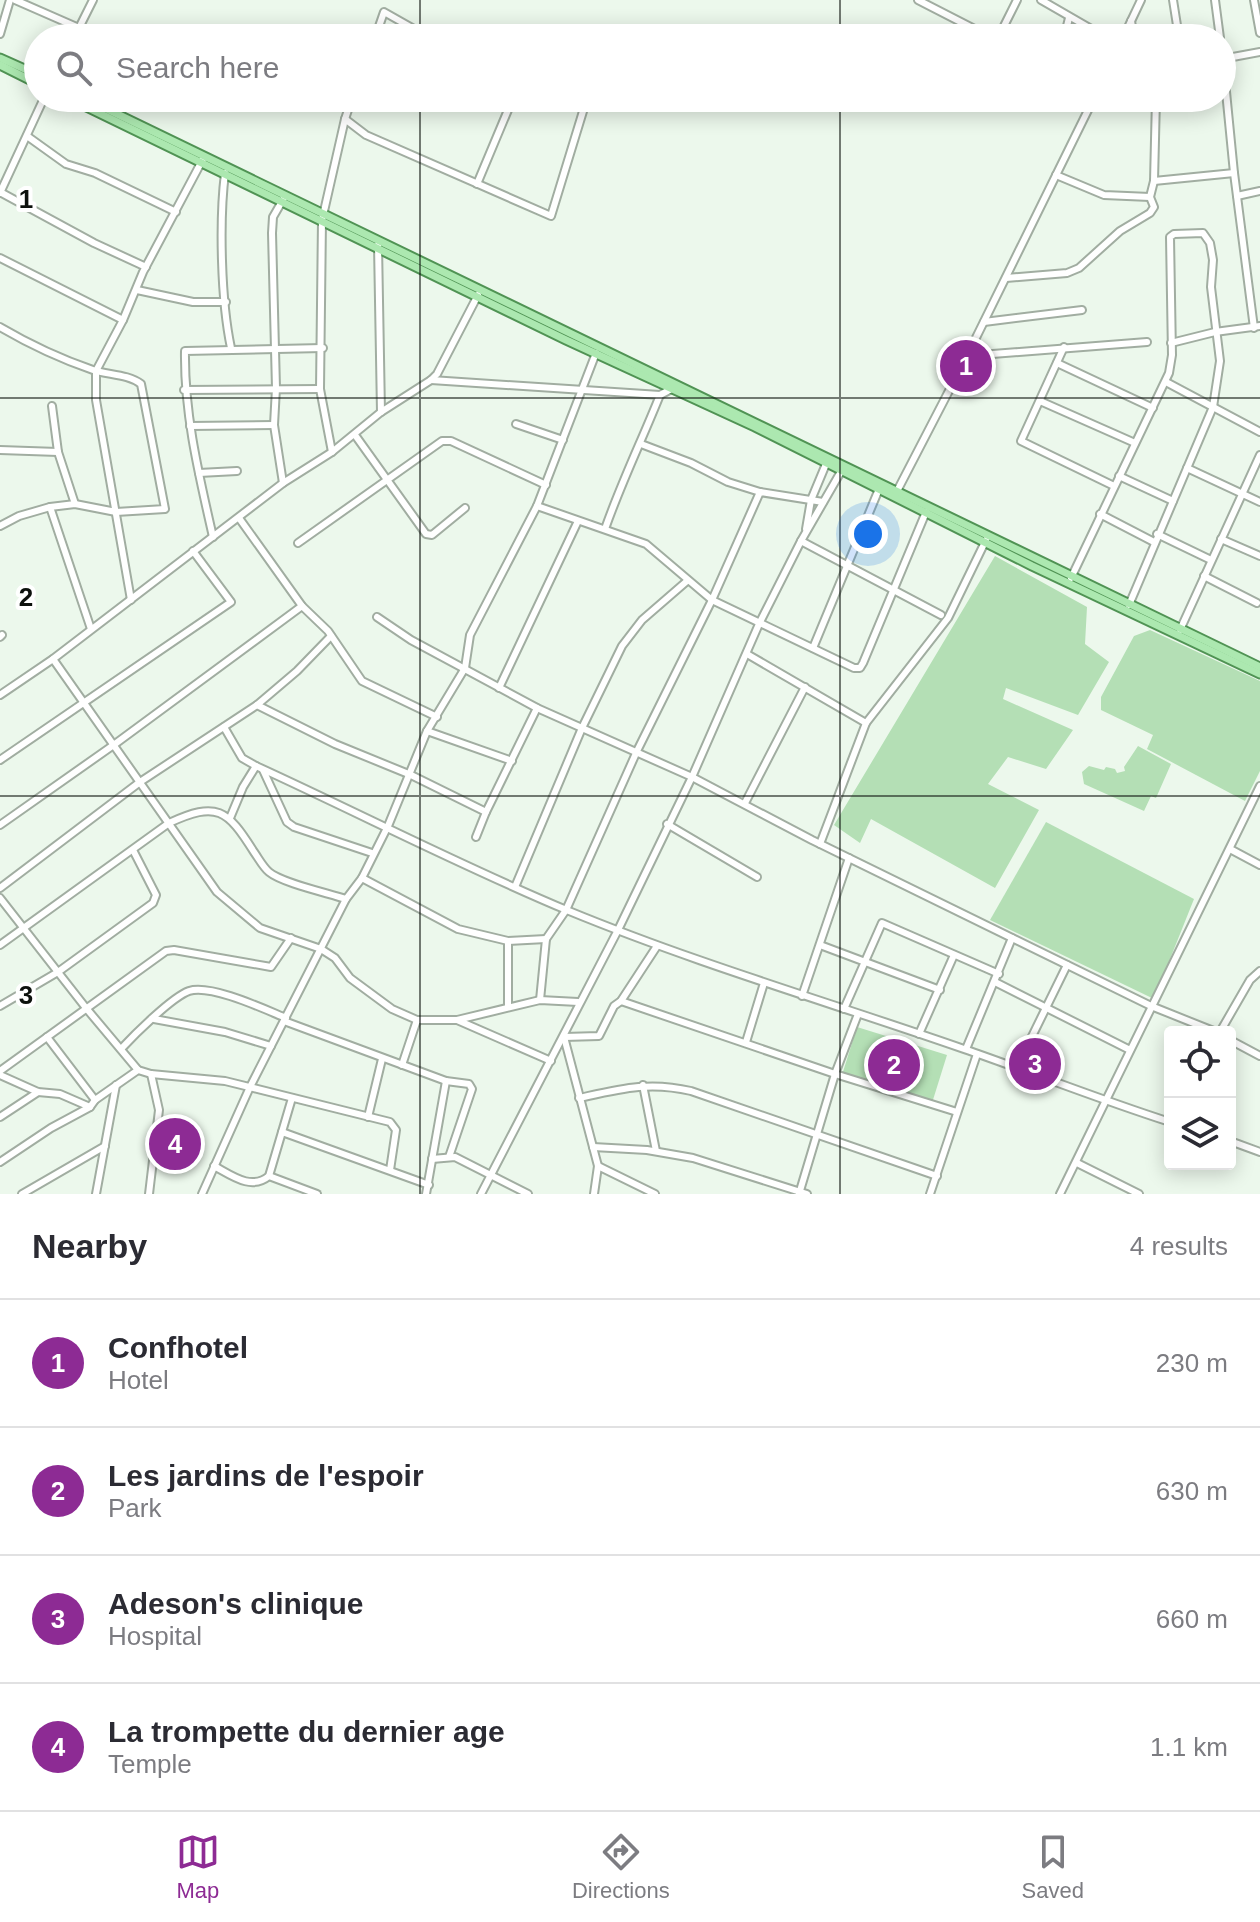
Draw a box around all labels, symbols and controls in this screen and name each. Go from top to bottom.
search box [24,24,1236,112]
icon: search [52,46,96,90]
text: Search here [116,51,279,84]
text: 1 [19,184,33,214]
pin: 1 [940,336,992,396]
your location [848,514,888,554]
text: 2 [19,582,33,612]
text: 3 [19,980,33,1010]
map controls [1164,1026,1236,1170]
button: locate [1164,1026,1236,1098]
pin: 3 [1009,1034,1061,1094]
pin: 2 [868,1035,920,1095]
button: layers [1164,1098,1236,1170]
pin: 4 [149,1114,201,1174]
text: Nearby [32,1227,147,1265]
text: 4 results [1130,1231,1228,1261]
text: Confhotel [108,1331,248,1364]
text: 1 [51,1348,65,1378]
text: 230 m [1156,1348,1228,1378]
text: Hotel [108,1365,169,1395]
text: Les jardins de l'espoir [108,1459,424,1492]
text: 2 [51,1476,65,1506]
text: 630 m [1156,1476,1228,1506]
text: Park [108,1493,161,1523]
text: Adeson's clinique [108,1587,364,1620]
text: 3 [51,1604,65,1634]
text: 660 m [1156,1604,1228,1634]
text: Hospital [108,1621,202,1651]
text: La trompette du dernier age [108,1715,505,1748]
text: 4 [51,1732,65,1762]
text: 1.1 km [1150,1732,1228,1762]
text: Temple [108,1749,192,1779]
tab: Map [176,1830,220,1904]
tab: Directions [572,1830,670,1904]
tab: Saved [1022,1830,1084,1904]

